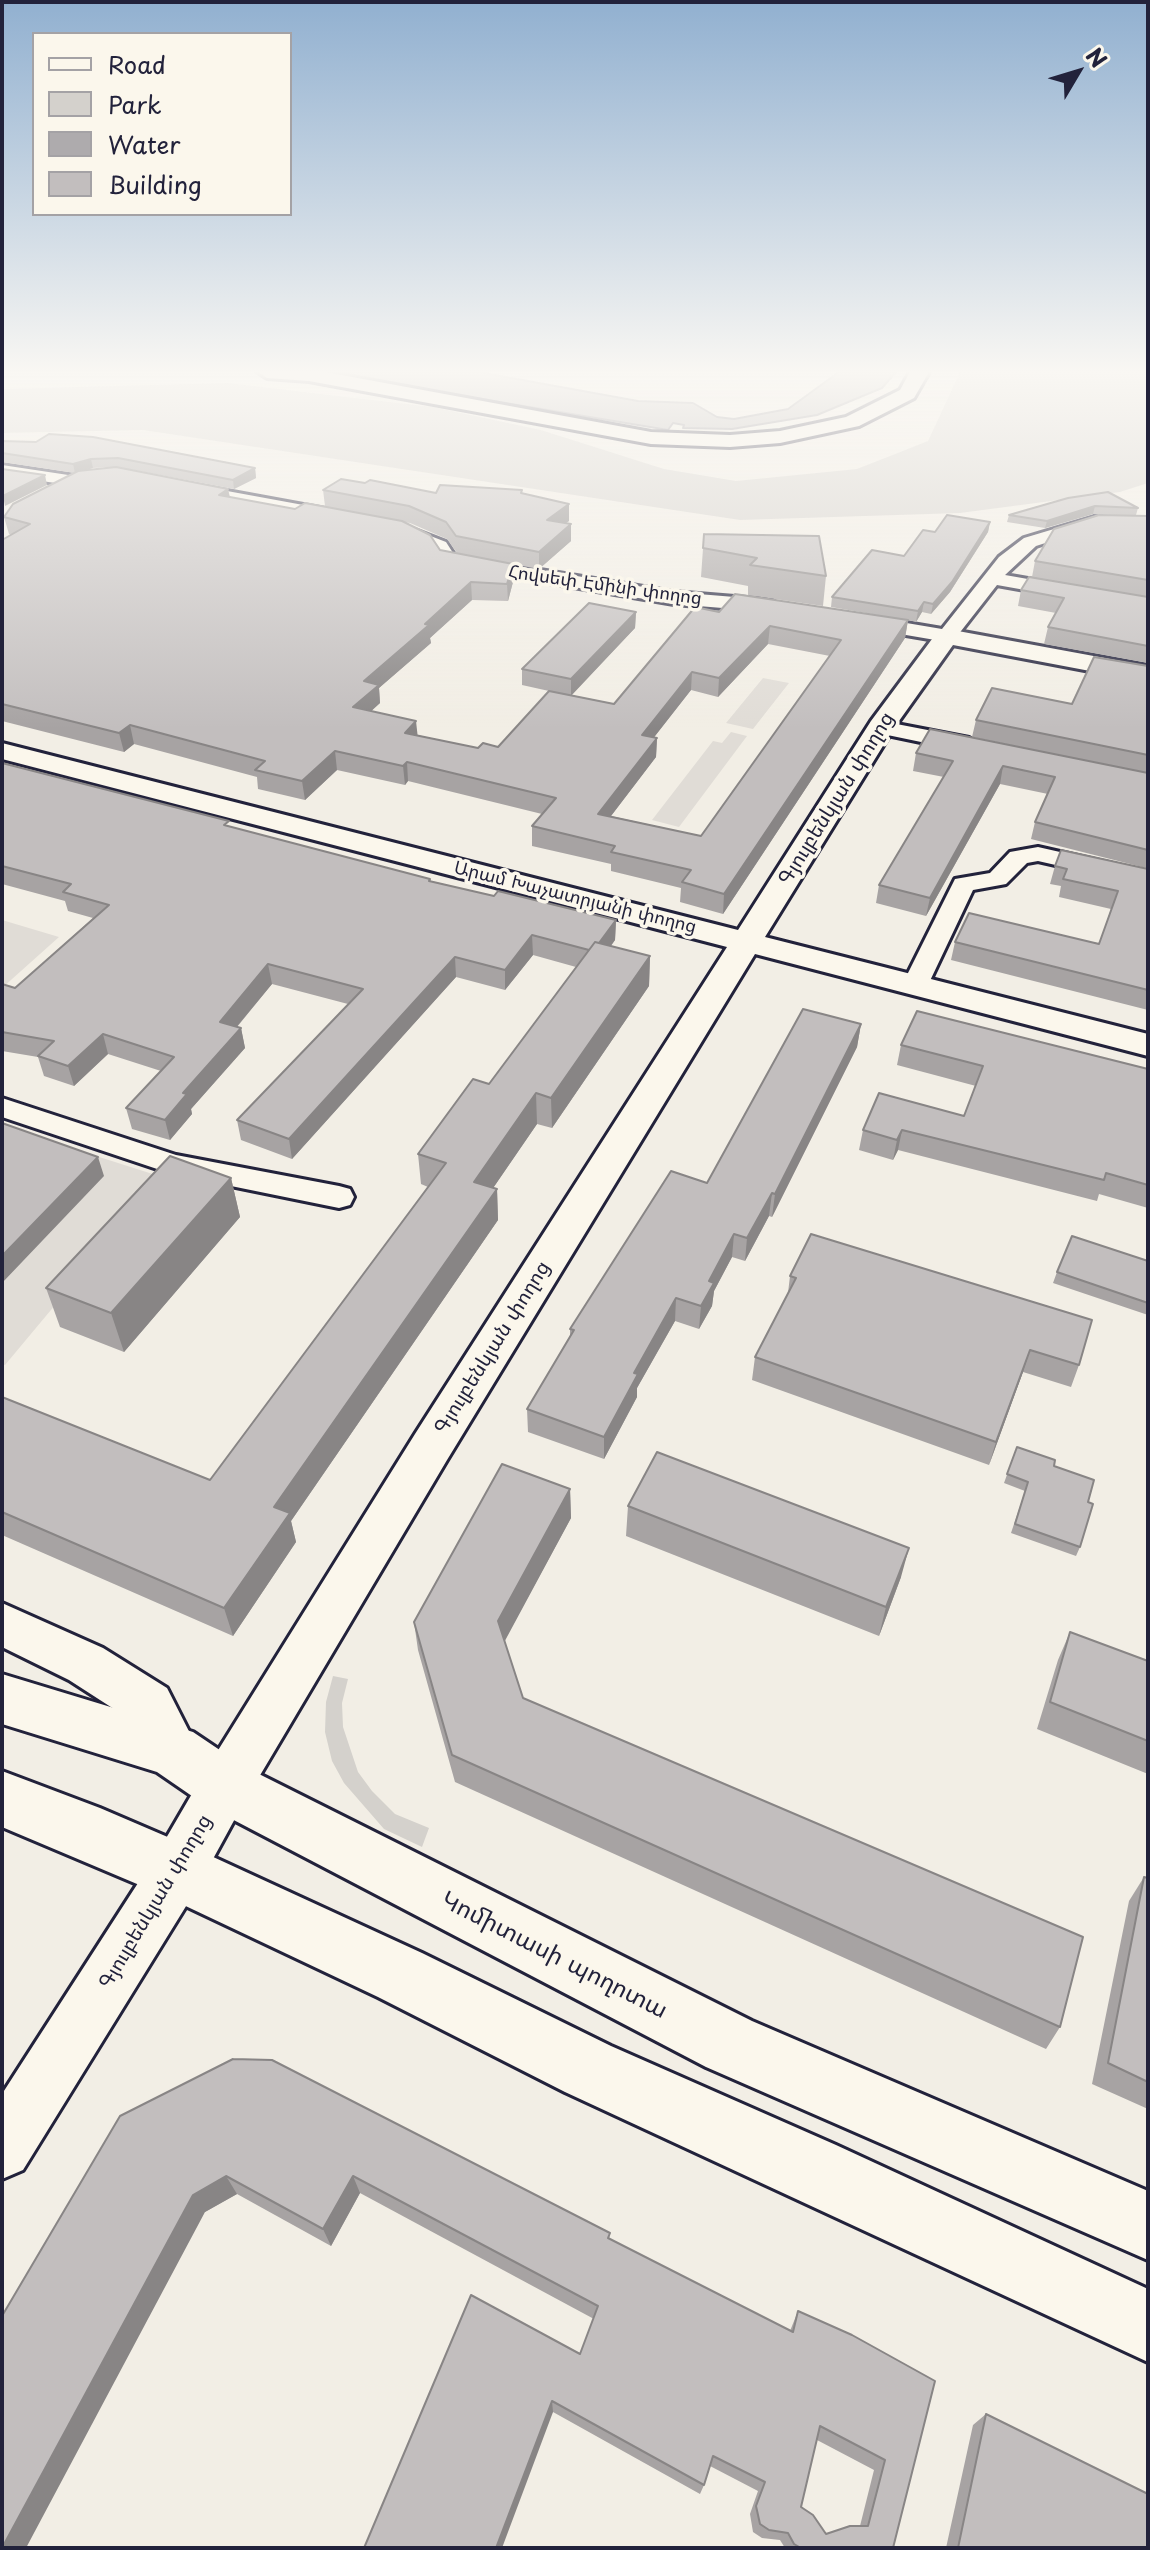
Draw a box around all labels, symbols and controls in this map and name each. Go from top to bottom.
legend [32,32,292,216]
north arrow [1038,32,1118,112]
text: N [1079,40,1116,74]
text: Road [108,46,166,82]
text: Park [108,86,162,122]
text: Water [108,126,180,162]
text: Building [108,166,202,202]
street label: Հովսեփ Էմինի փողոց [507,562,703,610]
street label: Գյուլբենկյան փողոց [774,708,900,890]
street label: Արամ Խաչատրյանի փողոց [452,857,698,939]
street label: Գյուլբենկյան փողոց [430,1257,556,1439]
street label: Գյուլբենկյան փողոց [94,1810,218,1994]
street label: Կոմիտասի պողոտա [436,1886,672,2026]

